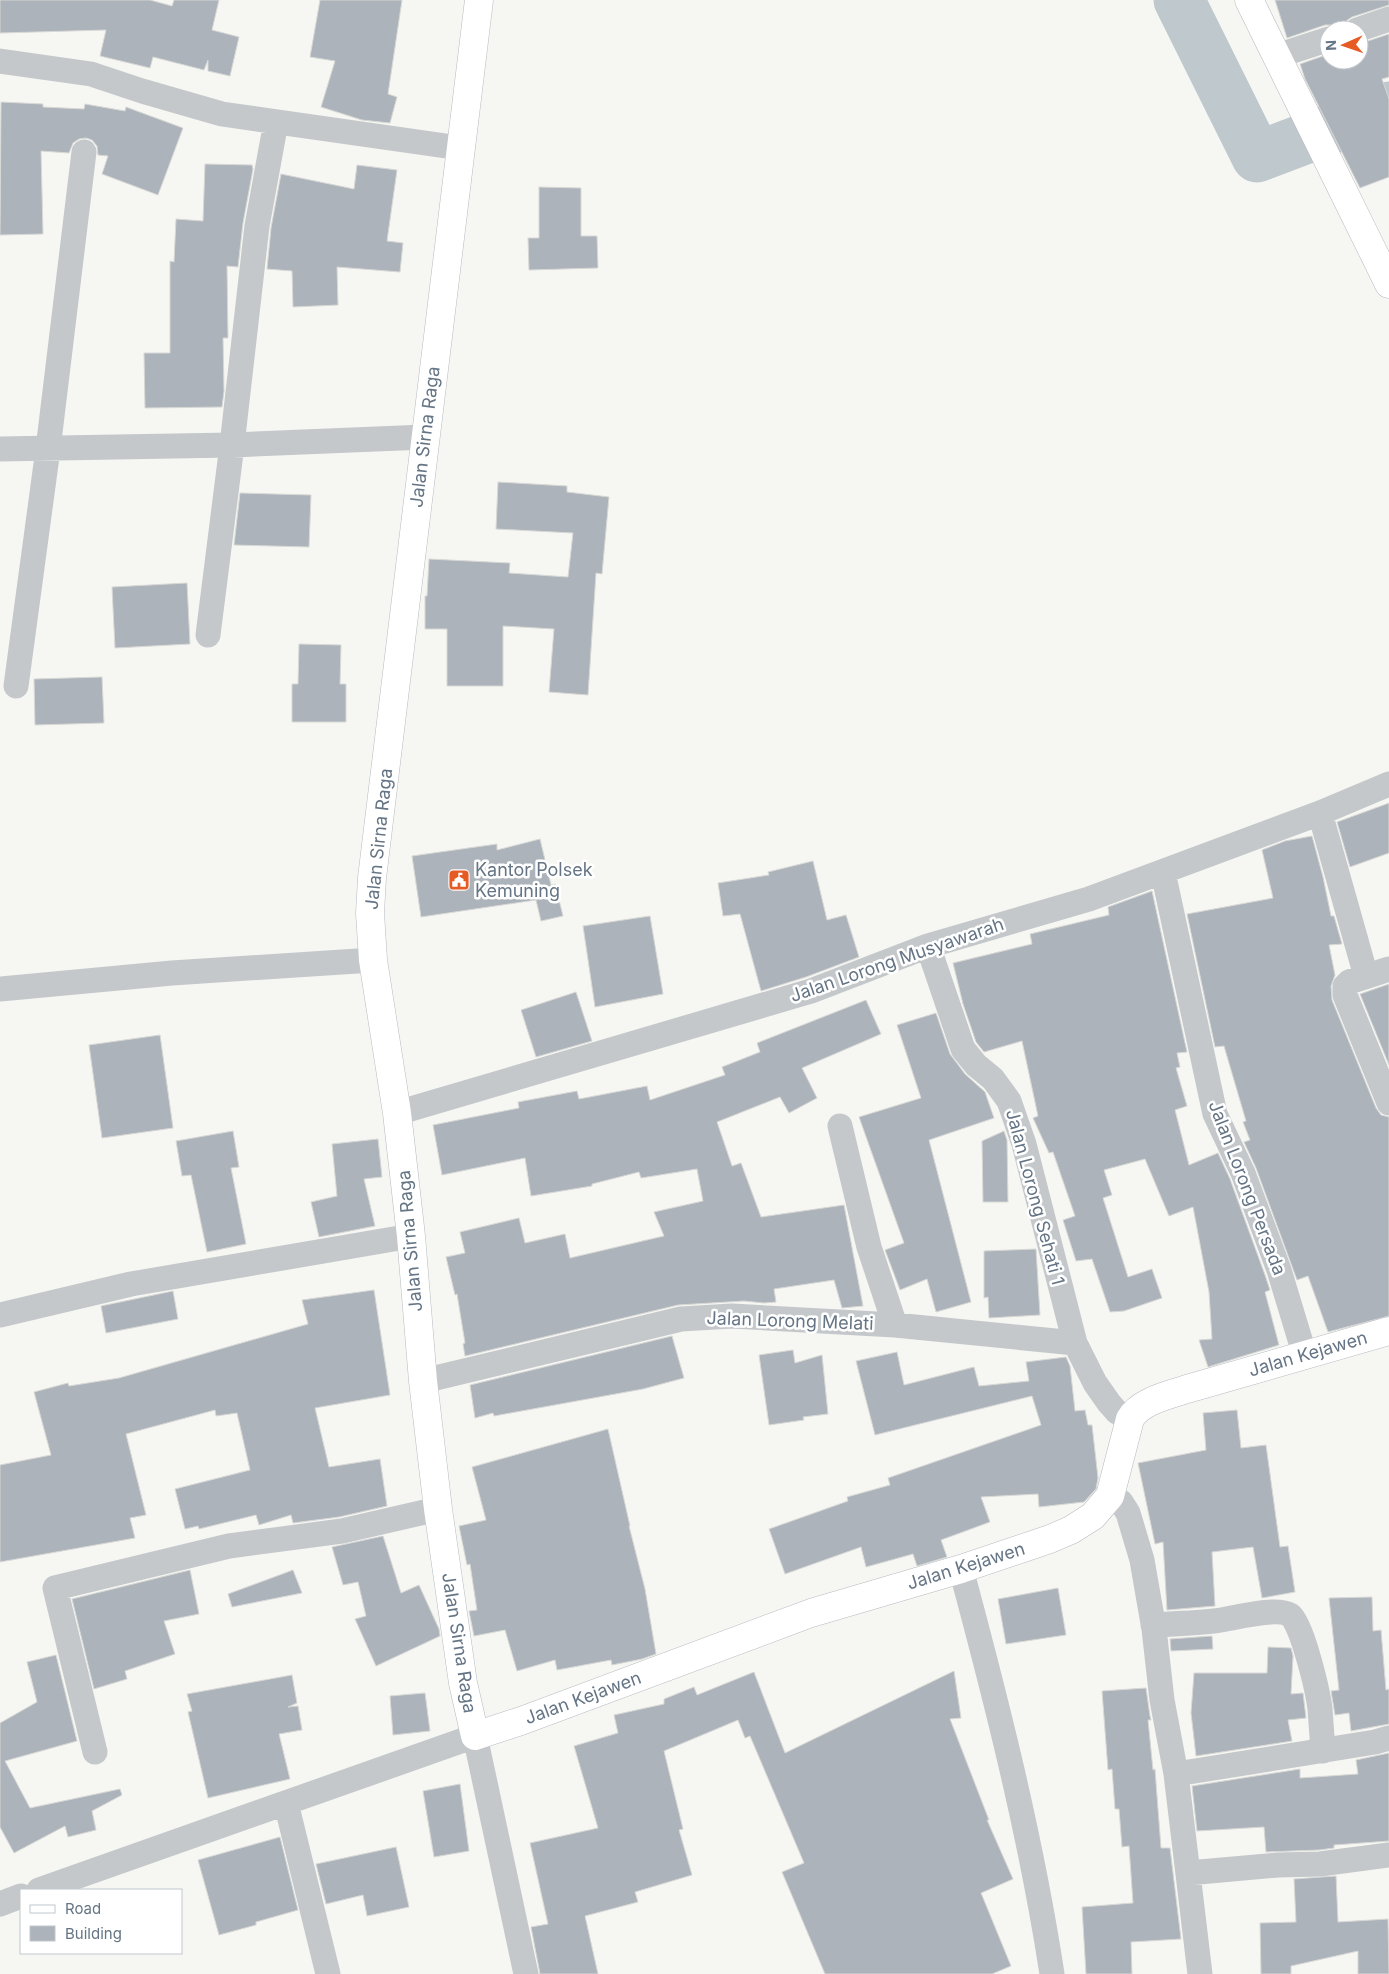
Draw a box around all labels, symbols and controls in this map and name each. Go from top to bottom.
north arrow [1319,20,1369,70]
text: N [1322,40,1339,51]
street label: Jalan Sirna Raga [405,365,444,509]
street label: Jalan Sirna Raga [361,767,396,911]
place label: Kantor Polsek Kemuning [475,859,593,901]
public building icon: Kantor Polsek Kemuning [447,868,471,892]
street label: Jalan Lorong Musyawarah [787,913,1006,1006]
street label: Jalan Lorong Persada [1205,1098,1290,1278]
street label: Jalan Lorong Sehati 1 [1002,1107,1069,1287]
street label: Jalan Sirna Raga [393,1169,426,1313]
street label: Jalan Lorong Melati [706,1307,874,1334]
street label: Jalan Kejawen [1246,1327,1370,1380]
street label: Jalan Kejawen [904,1538,1027,1593]
street label: Jalan Sirna Raga [438,1571,481,1715]
street label: Jalan Kejawen [522,1667,644,1728]
legend [20,1889,182,1954]
text: Road [65,1899,101,1918]
text: Building [65,1924,122,1943]

